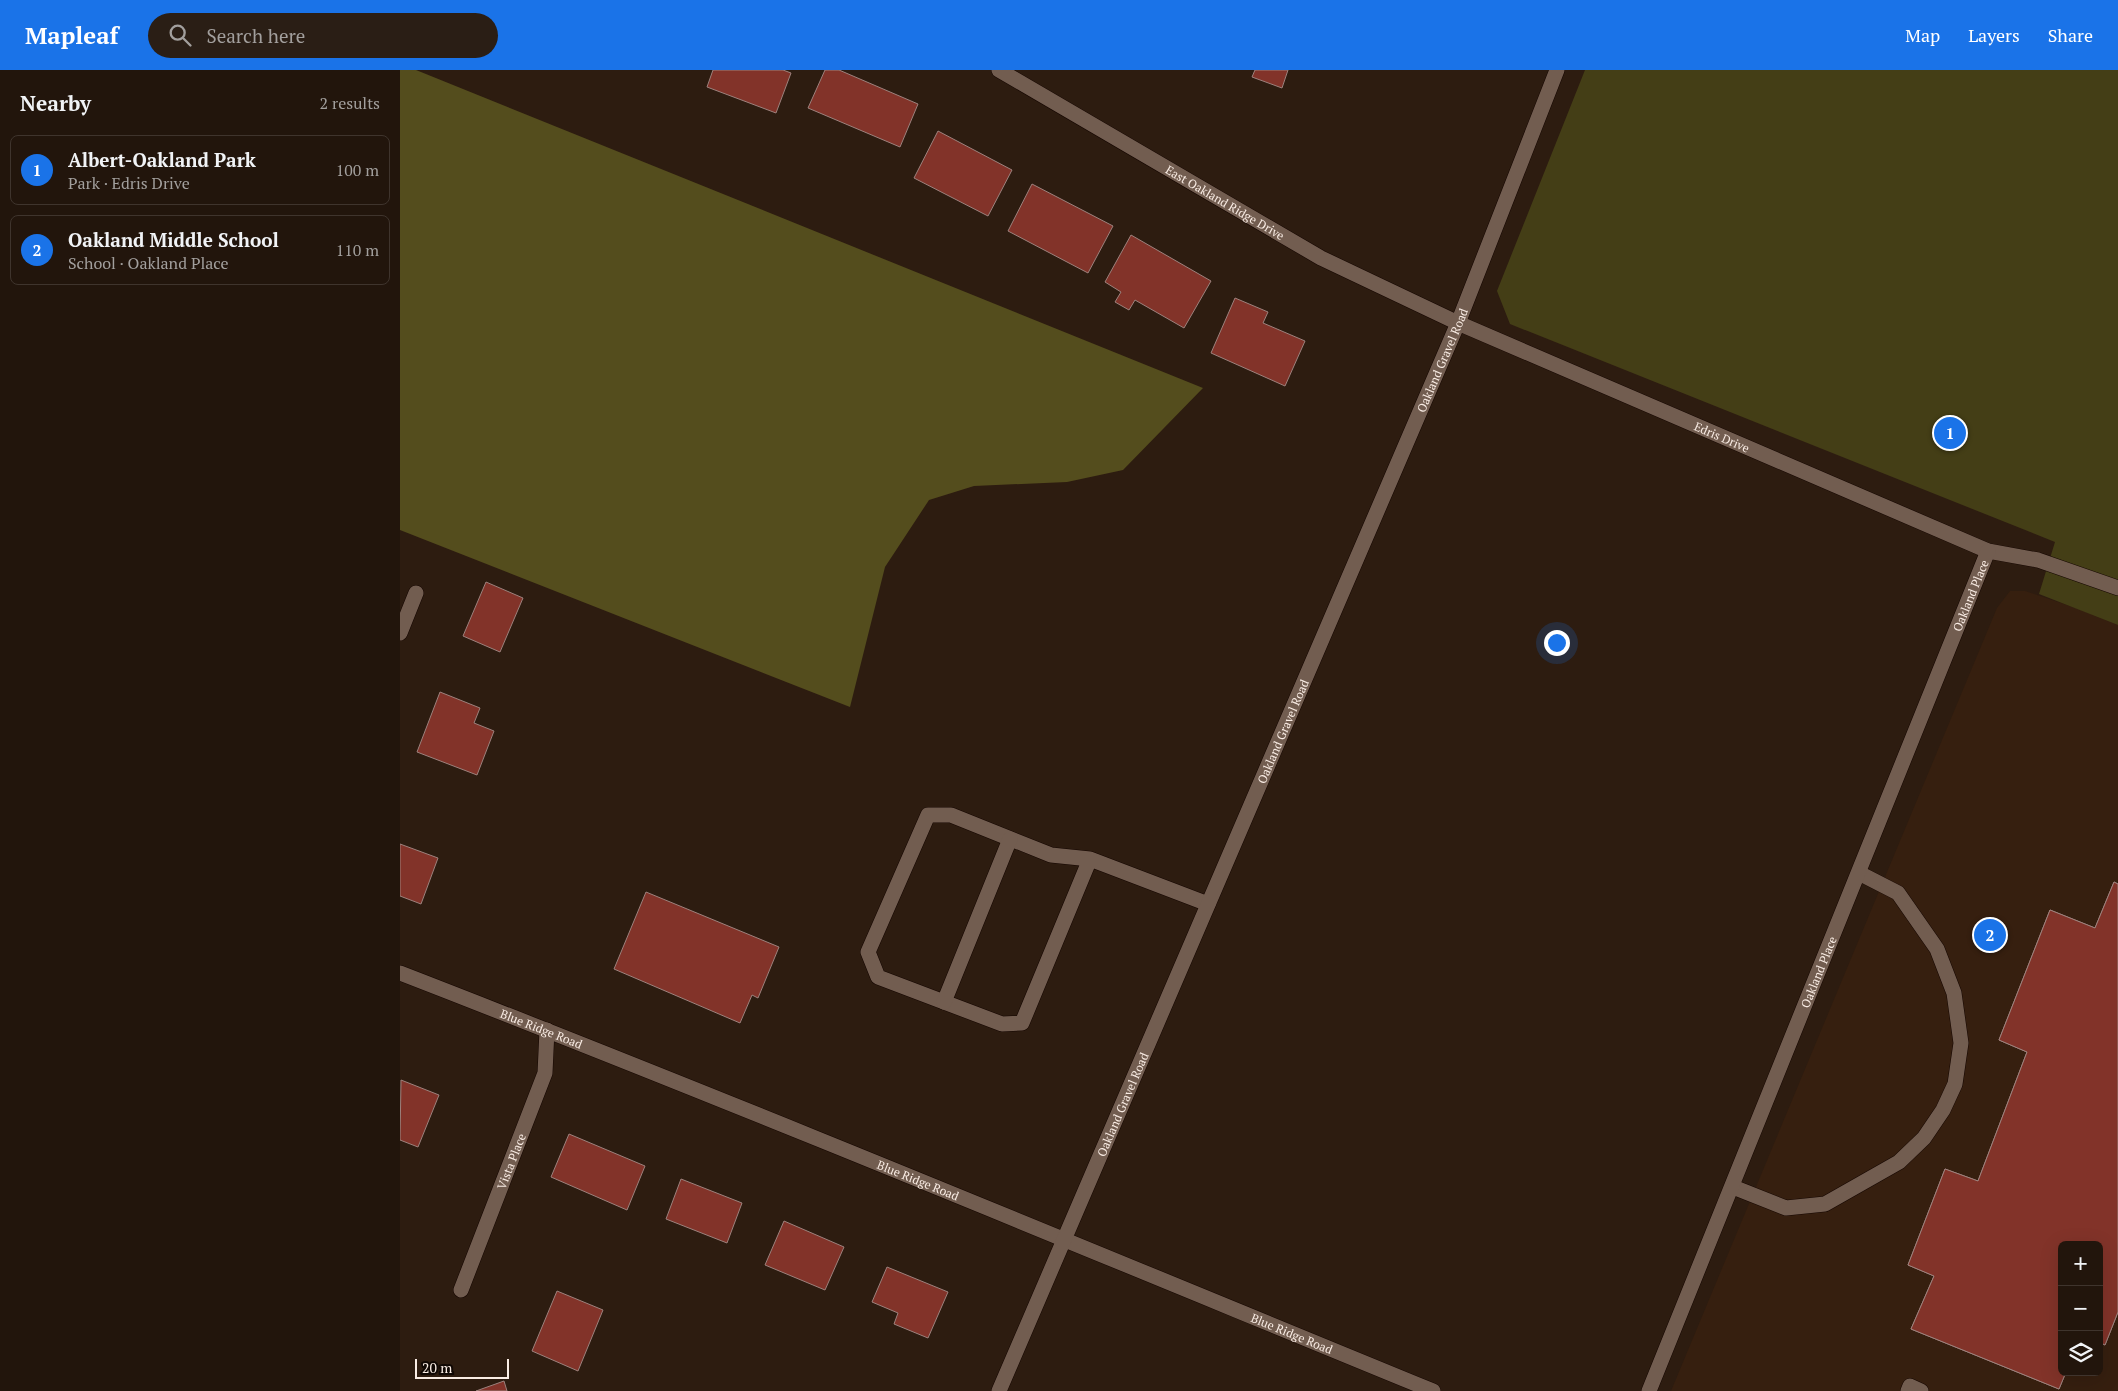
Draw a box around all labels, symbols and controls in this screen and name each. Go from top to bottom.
search box [148,13,498,58]
text: Mapleaf [25,19,118,51]
icon: search [166,21,194,49]
text: Search here [206,23,305,48]
text: Map [1905,23,1940,47]
text: Layers [1968,23,2020,47]
text: Share [2048,23,2093,47]
text: Nearby [20,89,91,117]
text: 2 results [320,92,380,114]
text: Albert-Oakland Park [68,147,256,172]
text: 1 [32,159,42,181]
text: 100 m [336,159,379,181]
street label: East Oakland Ridge Drive [1163,162,1287,243]
text: Park · Edris Drive [68,172,190,194]
text: Oakland Middle School [68,227,279,252]
text: 2 [32,239,42,261]
text: 110 m [336,239,379,261]
text: School · Oakland Place [68,252,229,274]
street label: Oakland Gravel Road [1413,306,1471,414]
pin: 1 [1934,414,1966,452]
street label: Edris Drive [1692,418,1752,455]
street label: Oakland Place [1949,557,1991,633]
your location [1544,630,1570,656]
street label: Oakland Gravel Road [1254,677,1312,786]
pin: 2 [1974,916,2006,954]
street label: Oakland Place [1797,934,1839,1010]
street label: Blue Ridge Road [498,1005,585,1051]
street label: Oakland Gravel Road [1093,1050,1151,1159]
street label: Vista Place [493,1131,528,1191]
street label: Blue Ridge Road [875,1156,962,1203]
map controls [2058,1241,2103,1376]
button: + [2058,1241,2103,1286]
button: − [2058,1286,2103,1331]
street label: Blue Ridge Road [1249,1310,1335,1357]
button: layers [2058,1331,2103,1376]
scale bar [415,1356,509,1379]
text: 20 m [422,1358,452,1377]

